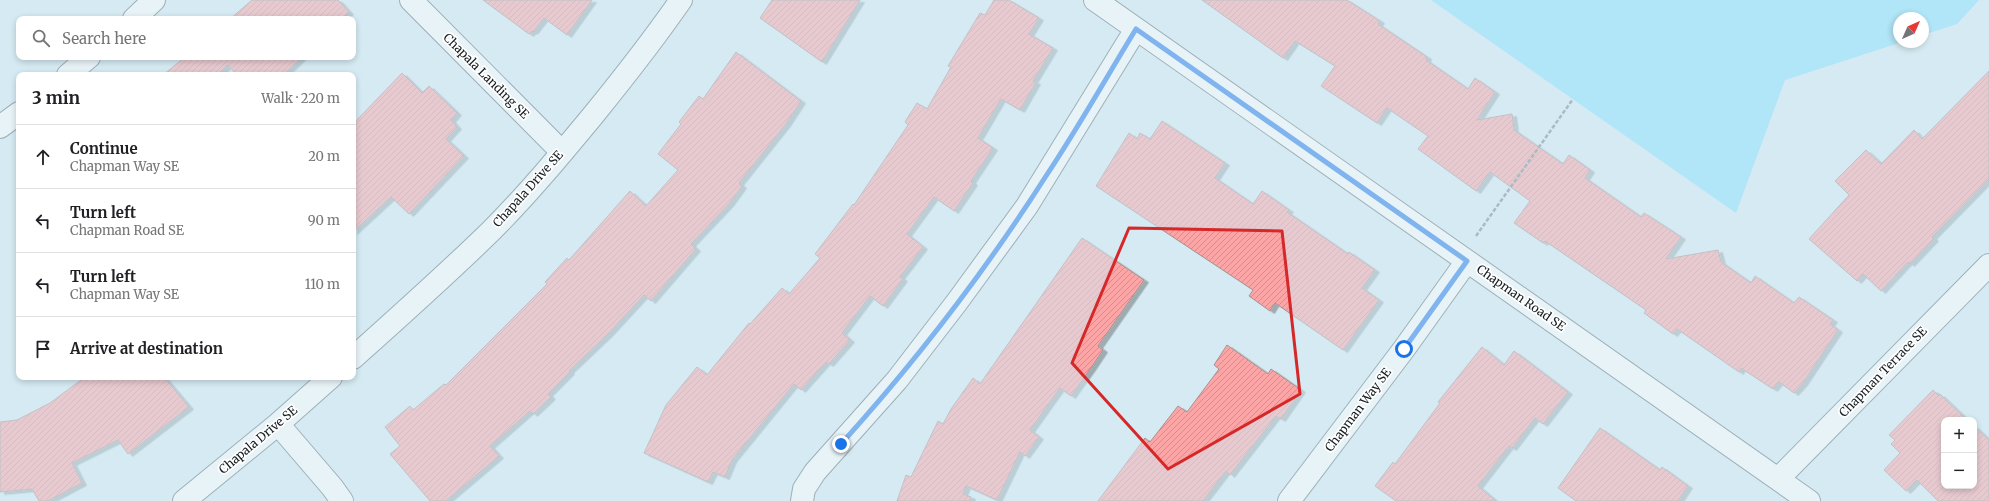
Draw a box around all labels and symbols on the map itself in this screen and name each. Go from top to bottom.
north arrow [1893,12,1929,48]
street label: Chapala Landing SE [440,30,533,122]
street label: Chapala Drive SE [489,147,566,230]
street label: Chapman Road SE [1474,261,1569,334]
street label: Chapman Terrace SE [1836,323,1930,420]
route start [1395,340,1413,358]
street label: Chapman Way SE [1321,365,1394,454]
street label: Chapala Drive SE [215,402,300,477]
route end [832,435,850,453]

